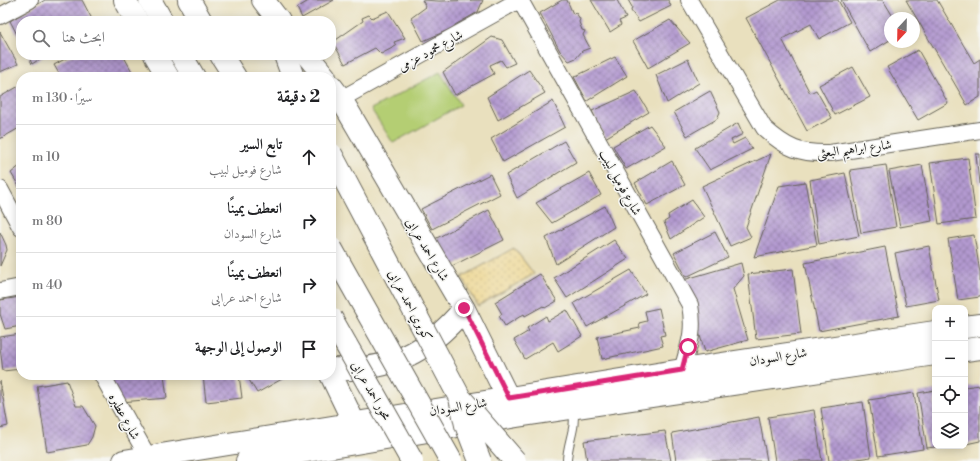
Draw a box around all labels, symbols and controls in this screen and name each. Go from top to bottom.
north arrow [884,12,920,48]
search box [16,16,336,60]
icon: search [30,27,52,49]
street label: شارع محمود عزمى [395,27,467,78]
text: ابحث هنا [62,28,105,47]
text: 2 دقيقة [277,86,320,108]
text: سيرًا · 130 m [32,90,92,106]
text: تابع السير [240,135,282,154]
street label: شارع ابراهيم البعثى [816,136,893,166]
icon: ahead [298,146,320,168]
street label: شارع فوميل لبيب [593,147,645,220]
text: 10 m [32,149,60,165]
text: شارع فوميل لبيب [209,162,282,178]
text: انعطف يمينًا [227,199,282,218]
icon: right [298,210,320,232]
text: 80 m [32,213,63,229]
street label: شارع احمد عرابى [399,215,452,286]
text: شارع السودان [224,226,282,242]
text: انعطف يمينًا [227,263,282,282]
street label: كوبري احمد عرابى [383,267,436,345]
icon: right [298,274,320,296]
text: 40 m [32,277,62,293]
text: شارع احمد عرابى [211,290,282,306]
route end [455,299,473,317]
map controls [932,305,968,449]
button: + [932,305,968,341]
text: الوصول إلى الوجهة [195,338,282,357]
icon: arrive [298,338,320,360]
route start [679,338,697,356]
button: − [932,341,968,377]
street label: شارع السودان [748,345,809,372]
street label: محور احمد عرابى [347,358,395,424]
button: locate [932,377,968,413]
street label: شارع عطبره [102,391,143,444]
street label: شارع السودان [428,395,489,422]
button: layers [932,413,968,449]

